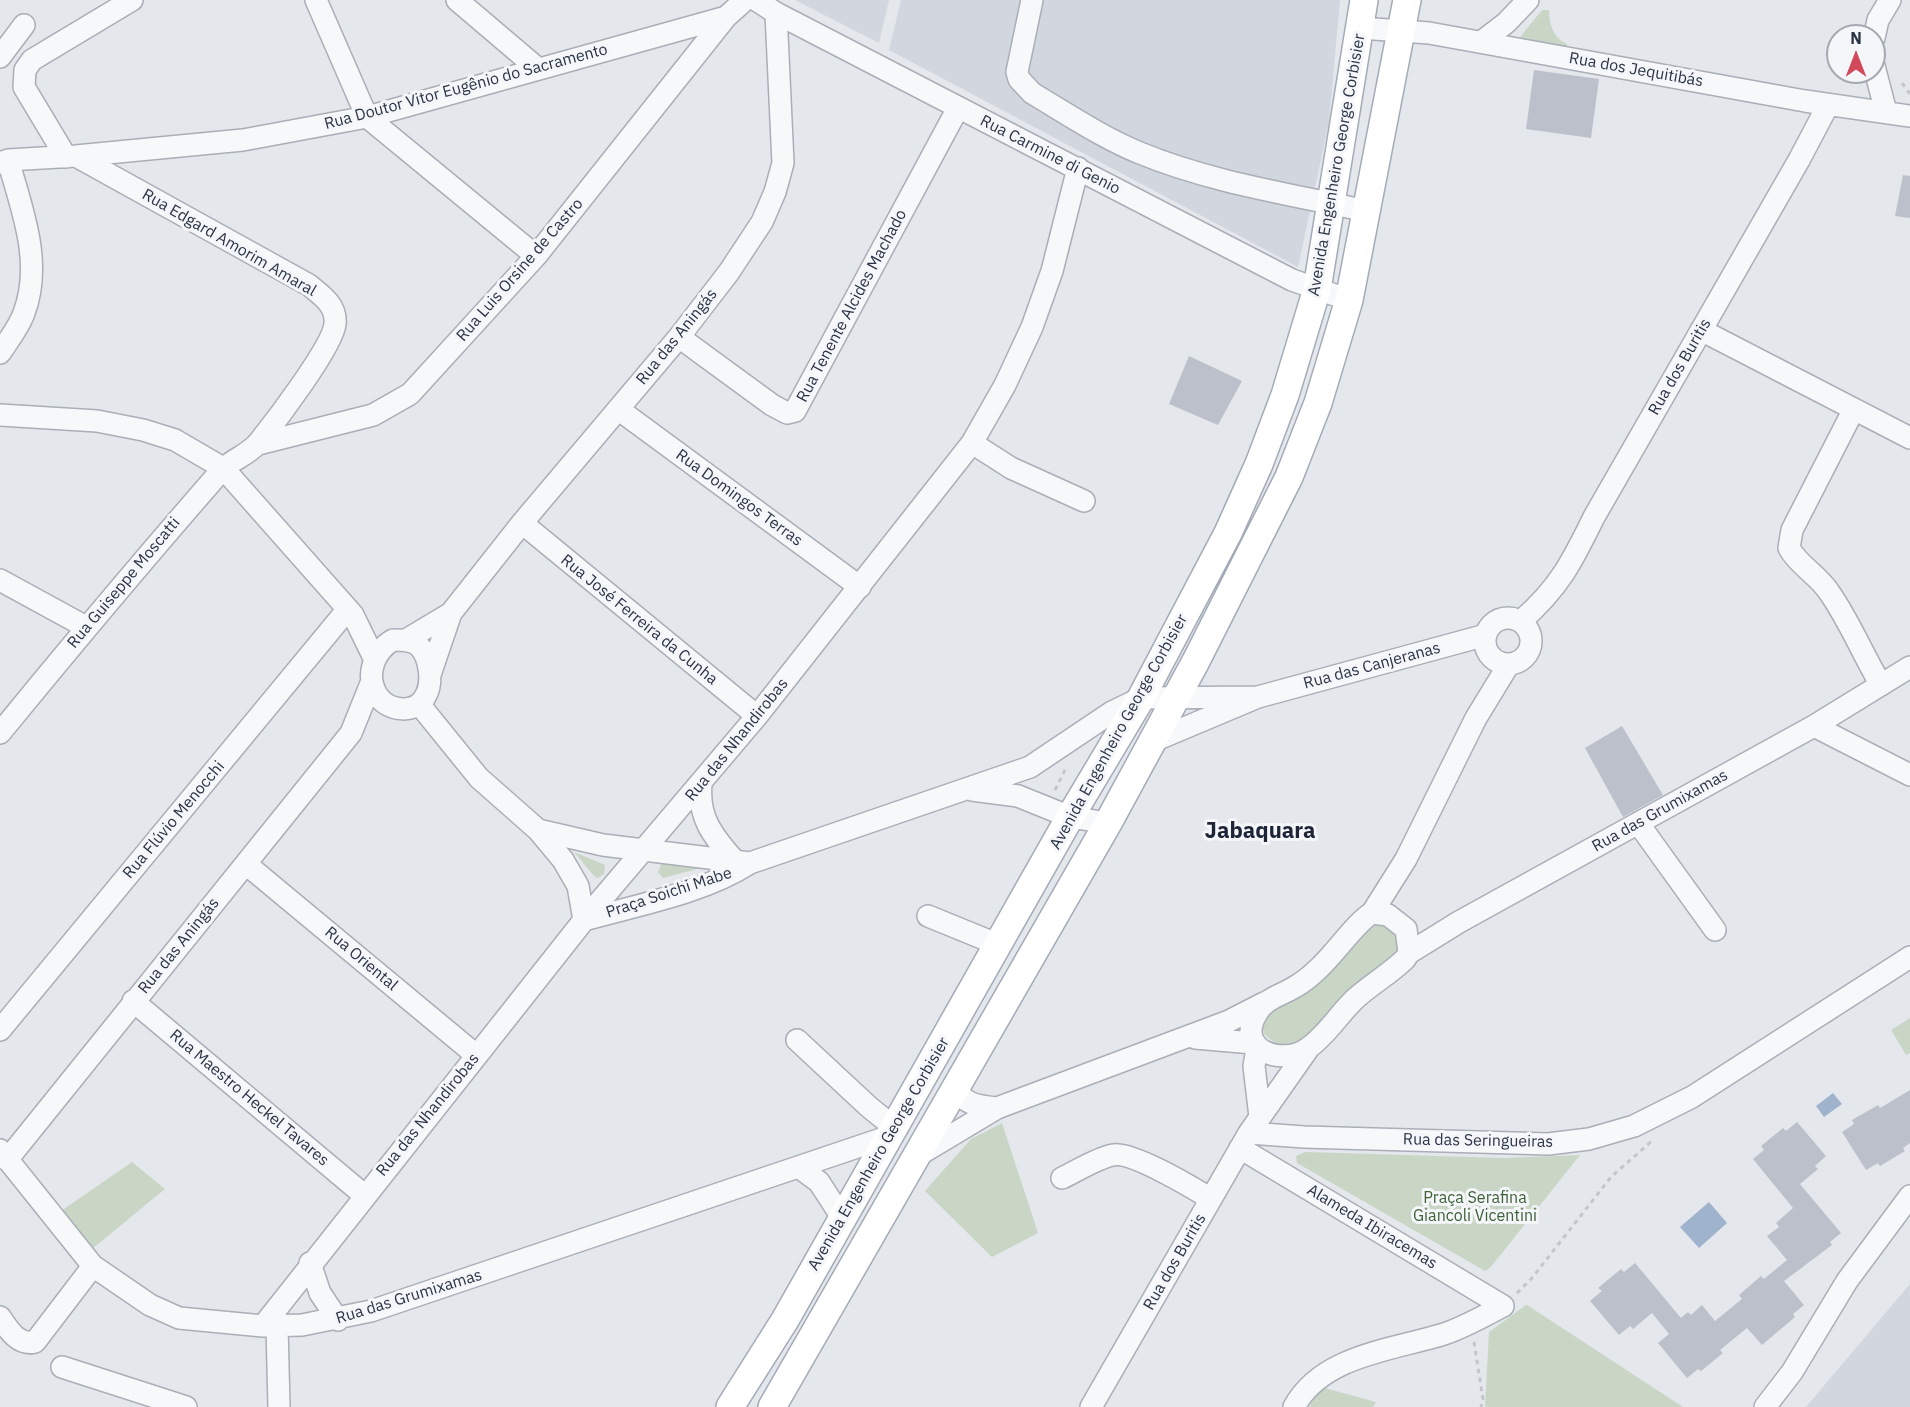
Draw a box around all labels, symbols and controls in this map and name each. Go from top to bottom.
north arrow [1826,24,1886,84]
text: N [1850,28,1862,48]
street label: Avenida Engenheiro George Corbisier [1304,32,1370,298]
street label: Rua Doutor Vitor Eugênio do Sacramento [322,40,610,134]
street label: Rua dos Jequitibás [1567,49,1705,91]
street label: Rua Carmine di Genio [977,111,1123,199]
street label: Rua Edgard Amorim Amaral [138,185,320,301]
street label: Rua Luis Orsine de Castro [453,195,587,345]
street label: Rua Tenente Alcides Machado [793,206,911,406]
street label: Rua das Aningás [632,285,722,389]
street label: Rua dos Buritis [1645,315,1715,419]
street label: Rua Domingos Terras [672,446,806,550]
street label: Rua Guiseppe Moscatti [64,514,184,652]
street label: Rua José Ferreira da Cunha [557,551,721,689]
street label: Avenida Engenheiro George Corbisier [1046,611,1192,853]
street label: Rua das Canjeranas [1301,638,1443,694]
street label: Rua das Nhandirobas [681,675,793,805]
street label: Rua Flúvio Menocchi [119,757,229,883]
street label: Rua das Grumixamas [1589,766,1731,856]
district label: Jabaquara [1205,819,1315,845]
street label: Praça Soichi Mabe [604,864,734,922]
street label: Rua das Aningás [134,894,224,998]
street label: Rua Oriental [321,923,401,995]
street label: Rua Maestro Heckel Tavares [165,1026,333,1170]
street label: Avenida Engenheiro George Corbisier [804,1034,954,1274]
street label: Rua das Nhandirobas [372,1050,484,1180]
street label: Rua das Seringueiras [1403,1130,1553,1152]
street label: Alameda Ibiracemas [1303,1181,1441,1273]
park label: Praça Serafina Giancoli Vicentini [1413,1188,1537,1226]
street label: Rua dos Buritis [1140,1210,1210,1314]
street label: Rua das Grumixamas [333,1266,485,1328]

